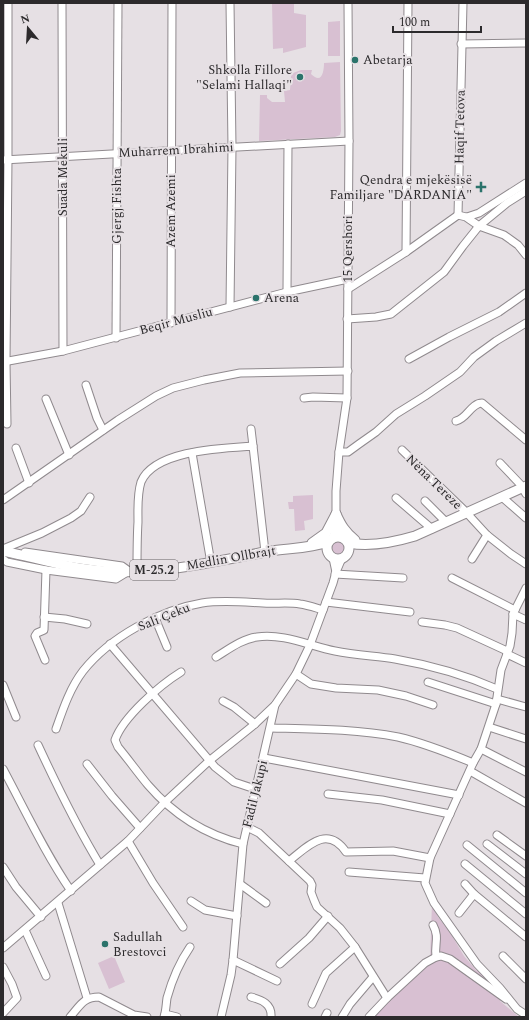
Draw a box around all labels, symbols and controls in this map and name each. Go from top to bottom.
north arrow [8,8,48,48]
scale bar [393,8,481,34]
text: N [18,9,32,28]
text: 100 m [399,13,430,32]
place label: Abetarja [363,50,413,70]
marker: Abetarja [350,55,360,65]
place label: Shkolla Fillore "Selami Hallaqi" [196,60,292,95]
marker: Shkolla Fillore "Selami Hallaqi" [295,72,305,82]
street label: Haqif Tetova [449,89,471,164]
street label: Muharrem Ibrahimi [118,137,234,163]
street label: Suada Mekuli [53,138,73,216]
street label: Gjergj Fishta [107,167,127,244]
place label: Qendra e mjekësisë Familjare "DARDANIA" [330,170,472,205]
street label: Azem Azemi [161,174,181,248]
marker: Qendra e mjekësisë Familjare "DARDANIA" [475,181,487,193]
street label: 15 Qershori [338,215,358,283]
place label: Arena [264,288,300,308]
marker: Arena [251,293,261,303]
street label: Beqir Musliu [137,302,215,340]
street label: Nëna Tereze [401,450,467,514]
street label: Medlin Ollbrajt [185,540,278,576]
road number: M-25.2 [130,560,178,580]
street label: Sali Çeku [135,597,193,637]
street label: Fadil Jakupi [237,758,273,830]
place label: Sadullah Brestovci [113,927,167,962]
marker: Sadullah Brestovci [100,939,110,949]

